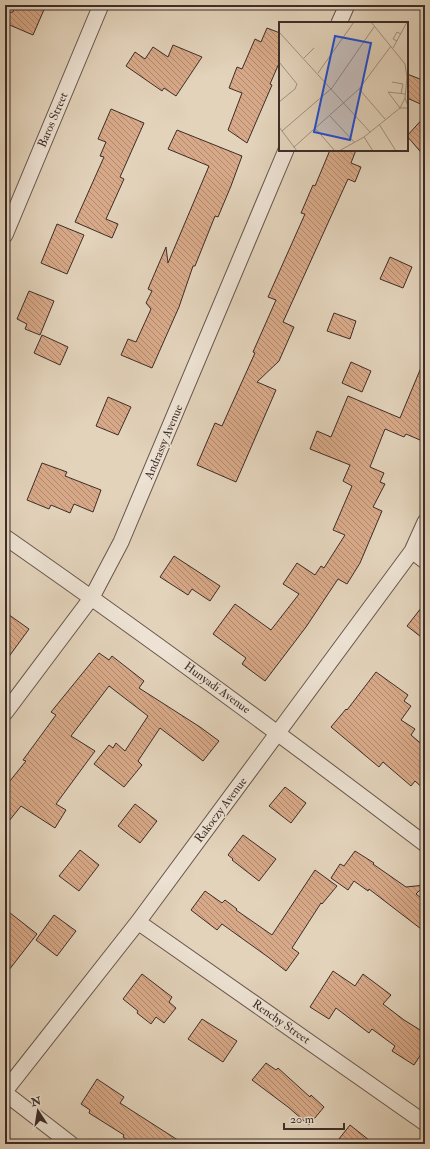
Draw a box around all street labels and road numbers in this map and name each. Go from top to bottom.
street label: Baros Street [35,90,71,150]
street label: Andrassy Avenue [141,402,187,483]
street label: Hunyadi Avenue [181,659,253,717]
street label: Rakoczy Avenue [192,774,250,846]
street label: Renchy Street [249,997,313,1048]

